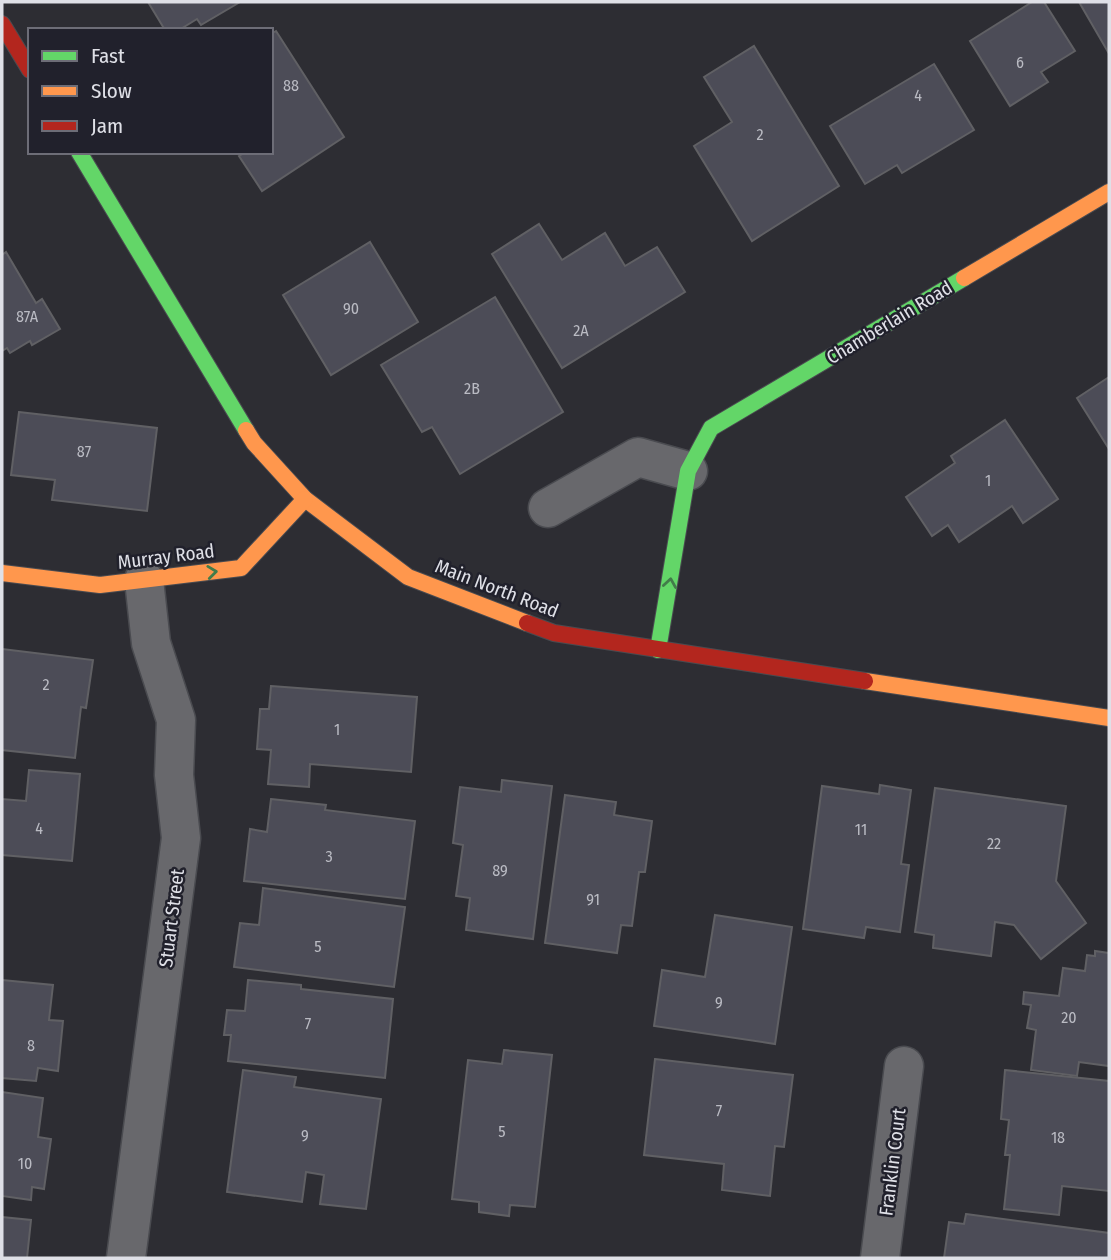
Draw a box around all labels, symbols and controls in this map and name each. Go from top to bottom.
legend [28,28,273,154]
text: Fast [91,43,125,69]
house number: 6 [1016,53,1024,72]
house number: 88 [283,76,299,95]
text: Slow [91,78,132,104]
house number: 4 [914,86,922,105]
text: Jam [91,113,123,139]
house number: 2 [756,125,764,144]
street label: Chamberlain Road [822,276,956,369]
house number: 90 [343,299,359,318]
house number: 87A [16,307,39,326]
house number: 2A [573,321,589,340]
house number: 2B [464,379,480,398]
house number: 87 [77,442,92,461]
house number: 1 [985,471,991,490]
street label: Murray Road [116,539,216,574]
street label: Main North Road [432,554,562,623]
one-way arrow [206,565,217,580]
one-way arrow [662,577,677,589]
house number: 2 [42,675,50,694]
house number: 1 [334,720,340,739]
house number: 4 [35,819,43,838]
house number: 11 [855,820,867,839]
house number: 22 [987,834,1001,853]
house number: 3 [325,847,333,866]
house number: 89 [492,861,508,880]
street label: Stuart Street [154,867,189,969]
house number: 91 [586,890,600,909]
house number: 5 [314,937,322,956]
house number: 9 [715,993,723,1012]
house number: 20 [1061,1008,1077,1027]
house number: 7 [305,1014,312,1033]
house number: 8 [27,1036,35,1055]
house number: 7 [716,1101,723,1120]
street label: Franklin Court [874,1106,911,1217]
house number: 5 [498,1122,506,1141]
house number: 9 [301,1126,309,1145]
house number: 18 [1051,1128,1065,1147]
house number: 10 [18,1154,32,1173]

